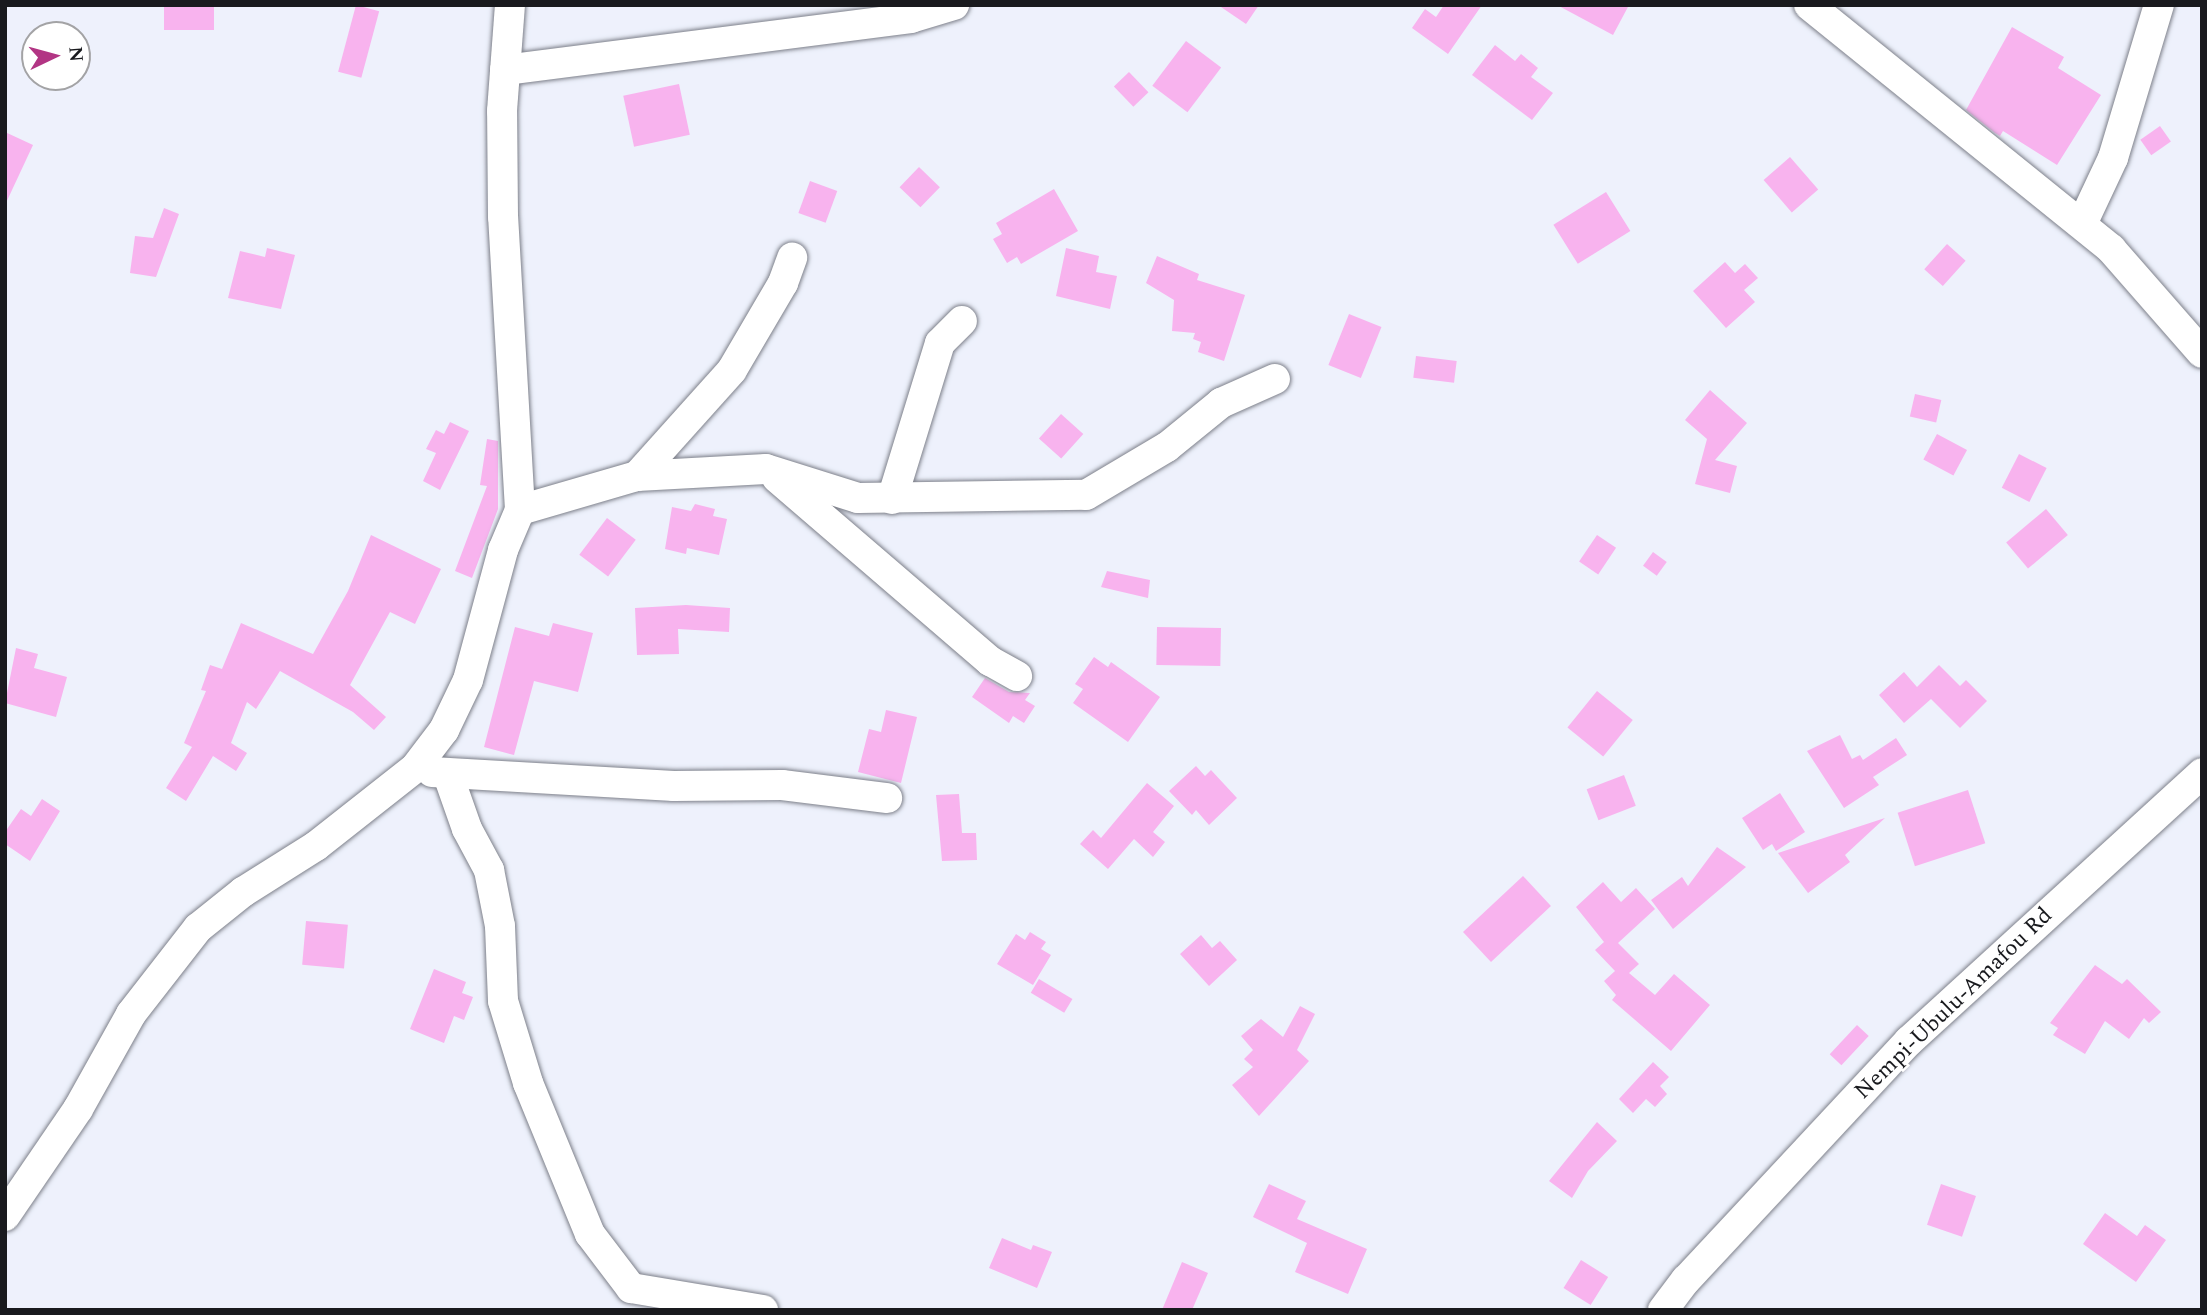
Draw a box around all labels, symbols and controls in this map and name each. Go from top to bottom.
north arrow [21,21,91,91]
text: N [60,45,91,63]
street label: Nempi-Ubulu-Amafou Rd [1849,902,2059,1106]

